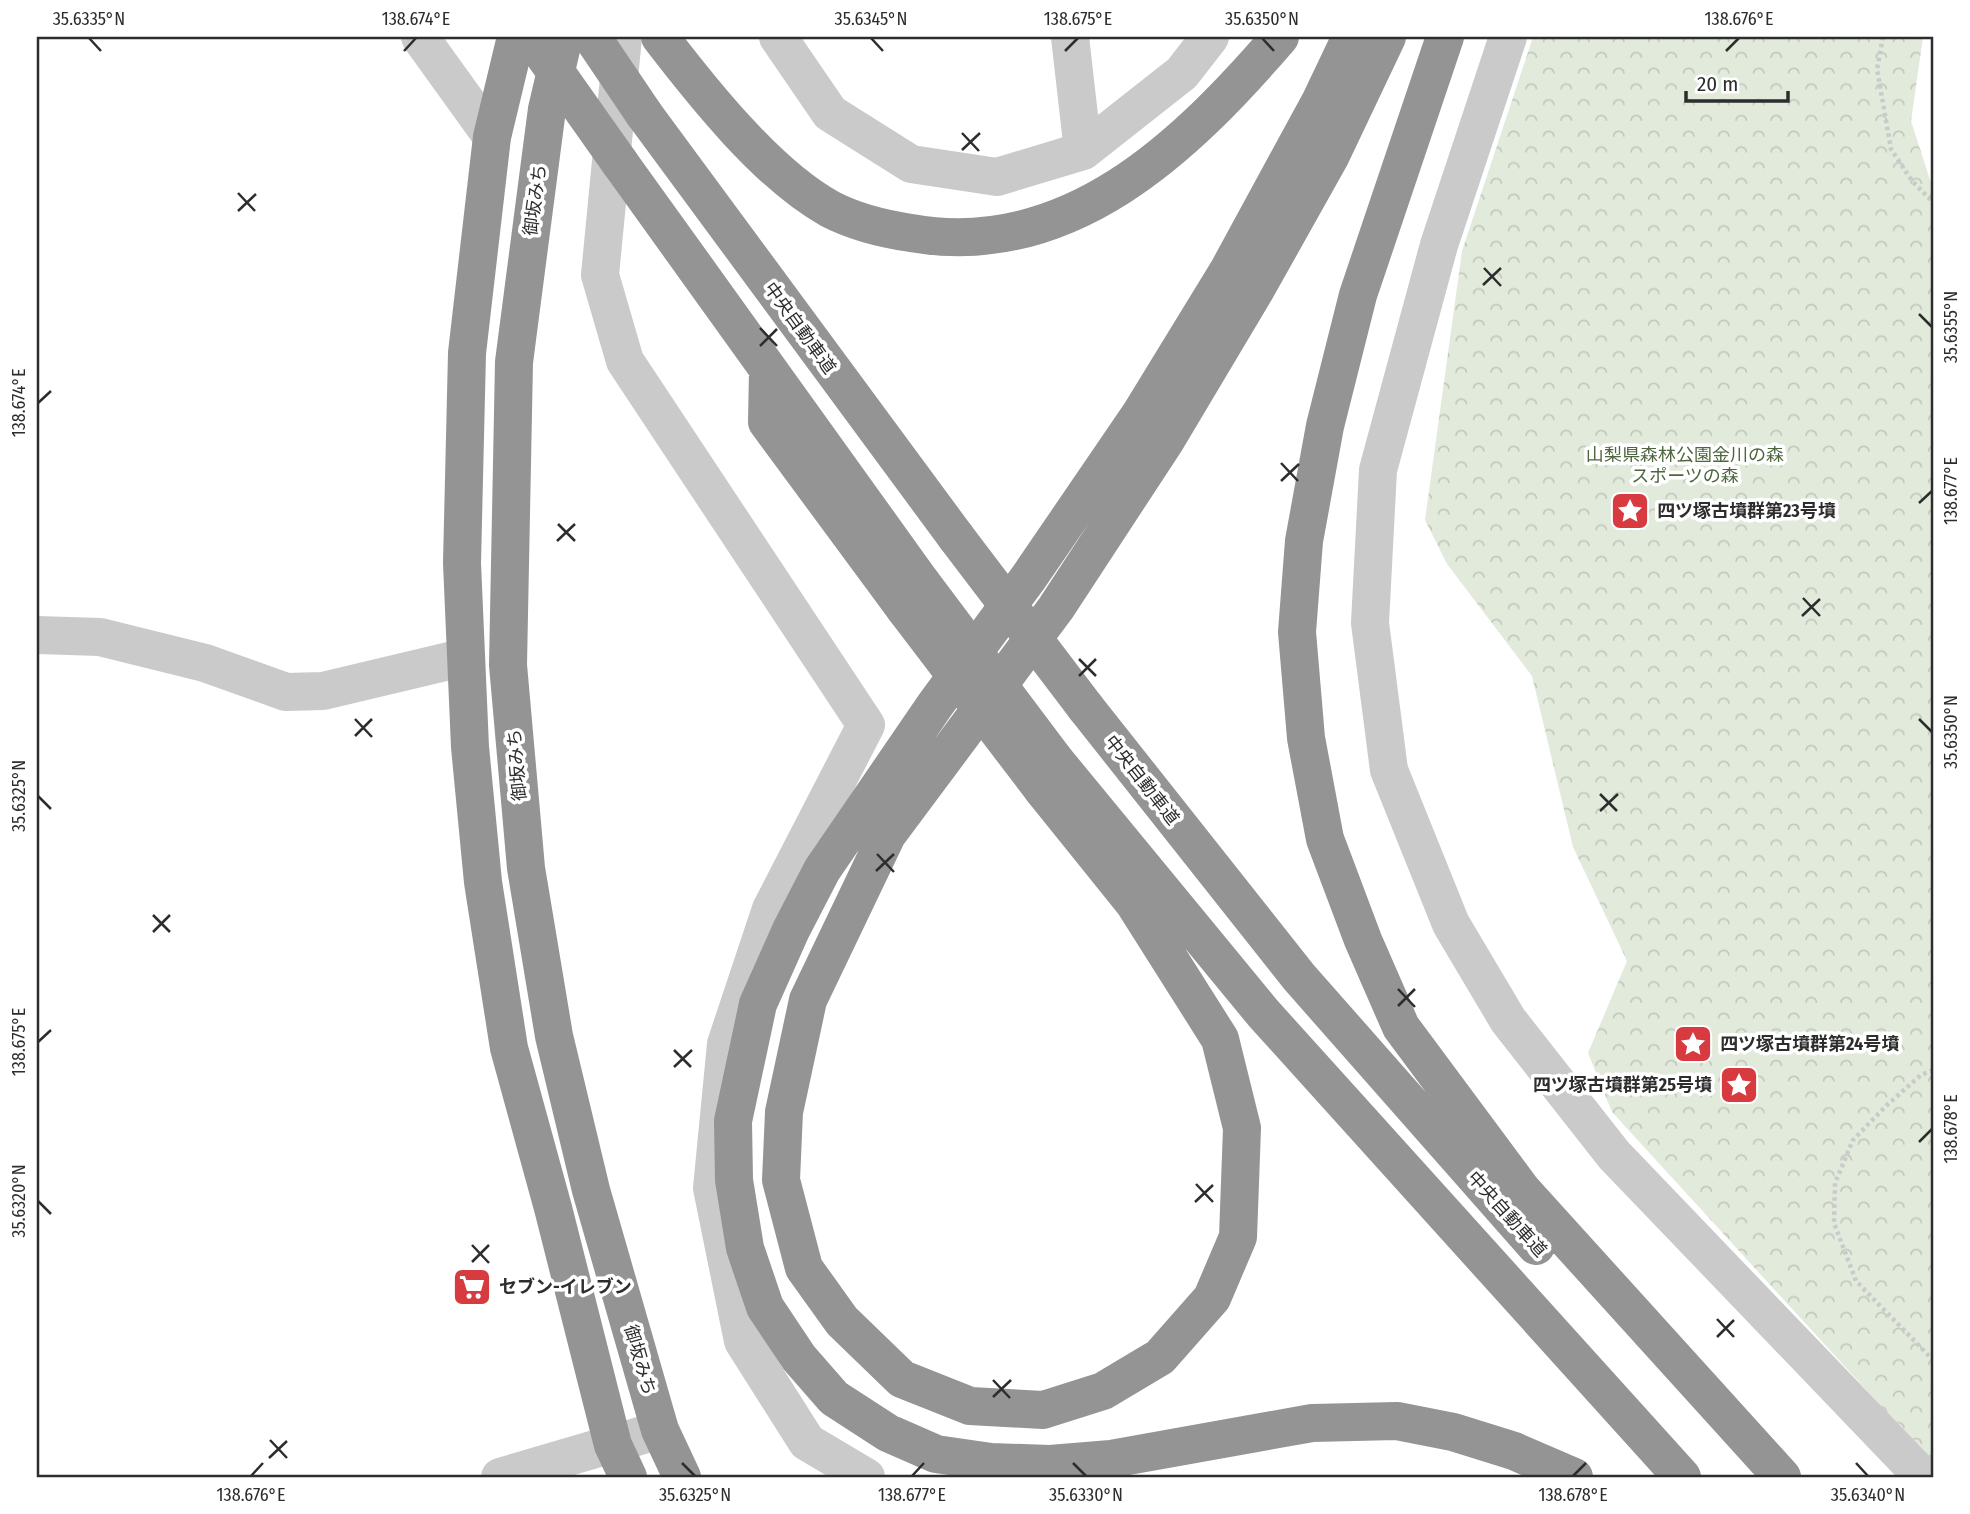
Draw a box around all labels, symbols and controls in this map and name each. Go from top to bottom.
text: 35.6335°N [53,8,125,30]
text: 138.674°E [382,8,450,30]
text: 35.6345°N [835,8,907,30]
text: 138.675°E [1044,8,1112,30]
text: 35.6350°N [1225,8,1299,30]
text: 138.676°E [1705,8,1773,30]
scale bar [1686,60,1788,104]
text: 20 m [1697,71,1738,97]
street label: 御坂みち [519,163,551,237]
street label: 中央自動車道 [759,278,841,378]
text: 35.6355°N [1940,291,1962,363]
text: 138.674°E [8,369,30,437]
park label: 山梨県森林公園金川の森 スポーツの森 [1586,444,1784,487]
text: 138.677°E [1940,457,1962,525]
place icon: 四ツ塚古墳群第23号墳 [1609,490,1651,532]
place label: 四ツ塚古墳群第23号墳 [1657,500,1836,522]
text: 35.6350°N [1940,695,1962,769]
street label: 御坂みち [503,728,531,802]
street label: 中央自動車道 [1100,731,1184,829]
text: 35.6325°N [8,760,30,832]
text: 138.675°E [8,1008,30,1076]
place icon: 四ツ塚古墳群第24号墳 [1672,1023,1714,1065]
place label: 四ツ塚古墳群第24号墳 [1720,1033,1899,1055]
place icon: 四ツ塚古墳群第25号墳 [1718,1064,1760,1106]
place label: 四ツ塚古墳群第25号墳 [1533,1074,1712,1096]
text: 138.678°E [1940,1094,1962,1164]
text: 35.6320°N [8,1164,30,1238]
street label: 中央自動車道 [1463,1167,1551,1261]
supermarket icon: セブン-イレブン [451,1266,493,1308]
place label: セブン-イレブン [499,1276,632,1298]
street label: 御坂みち [620,1322,660,1398]
text: 138.676°E [217,1484,285,1506]
text: 35.6325°N [659,1484,731,1506]
text: 138.677°E [878,1484,946,1506]
text: 35.6330°N [1049,1484,1123,1506]
text: 138.678°E [1538,1484,1608,1506]
text: 35.6340°N [1831,1484,1905,1506]

